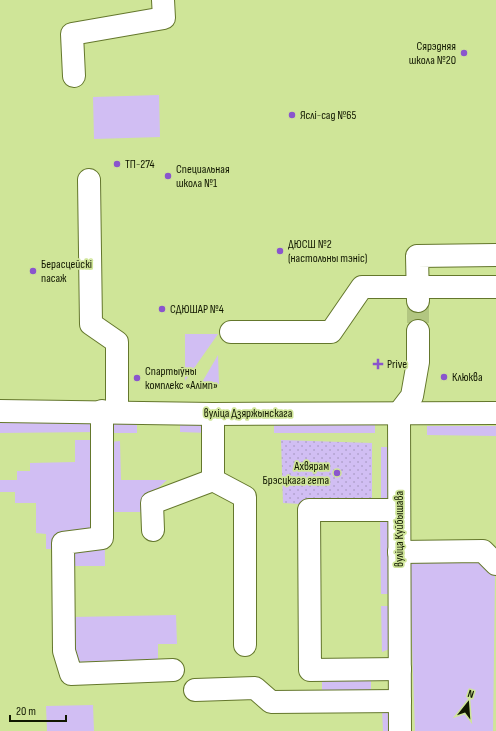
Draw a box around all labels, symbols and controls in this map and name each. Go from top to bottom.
place label: Сярэдняя школа №20 [409,39,456,68]
marker: Сярэдняя школа №20 [459,48,469,58]
place label: Яслі-сад №65 [300,108,357,123]
marker: Яслі-сад №65 [287,110,297,120]
place label: ТП-274 [125,157,155,172]
marker: ТП-274 [112,159,122,169]
place label: Специальная школа №1 [176,162,230,191]
marker: Специальная школа №1 [163,171,173,181]
place label: ДЮСШ №2 (настольны тэніс) [288,237,367,266]
marker: ДЮСШ №2 (настольны тэніс) [275,246,285,256]
place label: Берасцейскі пасаж [41,257,92,286]
marker: Берасцейскі пасаж [28,266,38,276]
place label: СДЮШАР №4 [170,302,224,317]
marker: СДЮШАР №4 [157,304,167,314]
place label: Prive [387,357,407,372]
marker: Prive [372,358,384,370]
place label: Спартыўны комплекс «Алімп» [145,364,218,393]
place label: Клюква [452,370,483,385]
marker: Клюква [439,372,449,382]
marker: Спартыўны комплекс «Алімп» [132,373,142,383]
street label: вуліца Дзяржынскага [204,406,293,421]
place label: Ахвярам Брэсцкага гета [263,459,329,488]
marker: Ахвярам Брэсцкага гета [332,468,342,478]
street label: вуліца Куйбышава [392,491,407,567]
north arrow [448,683,488,723]
text: N [466,687,476,701]
scale bar [10,697,66,723]
text: 20 m [16,704,36,719]

